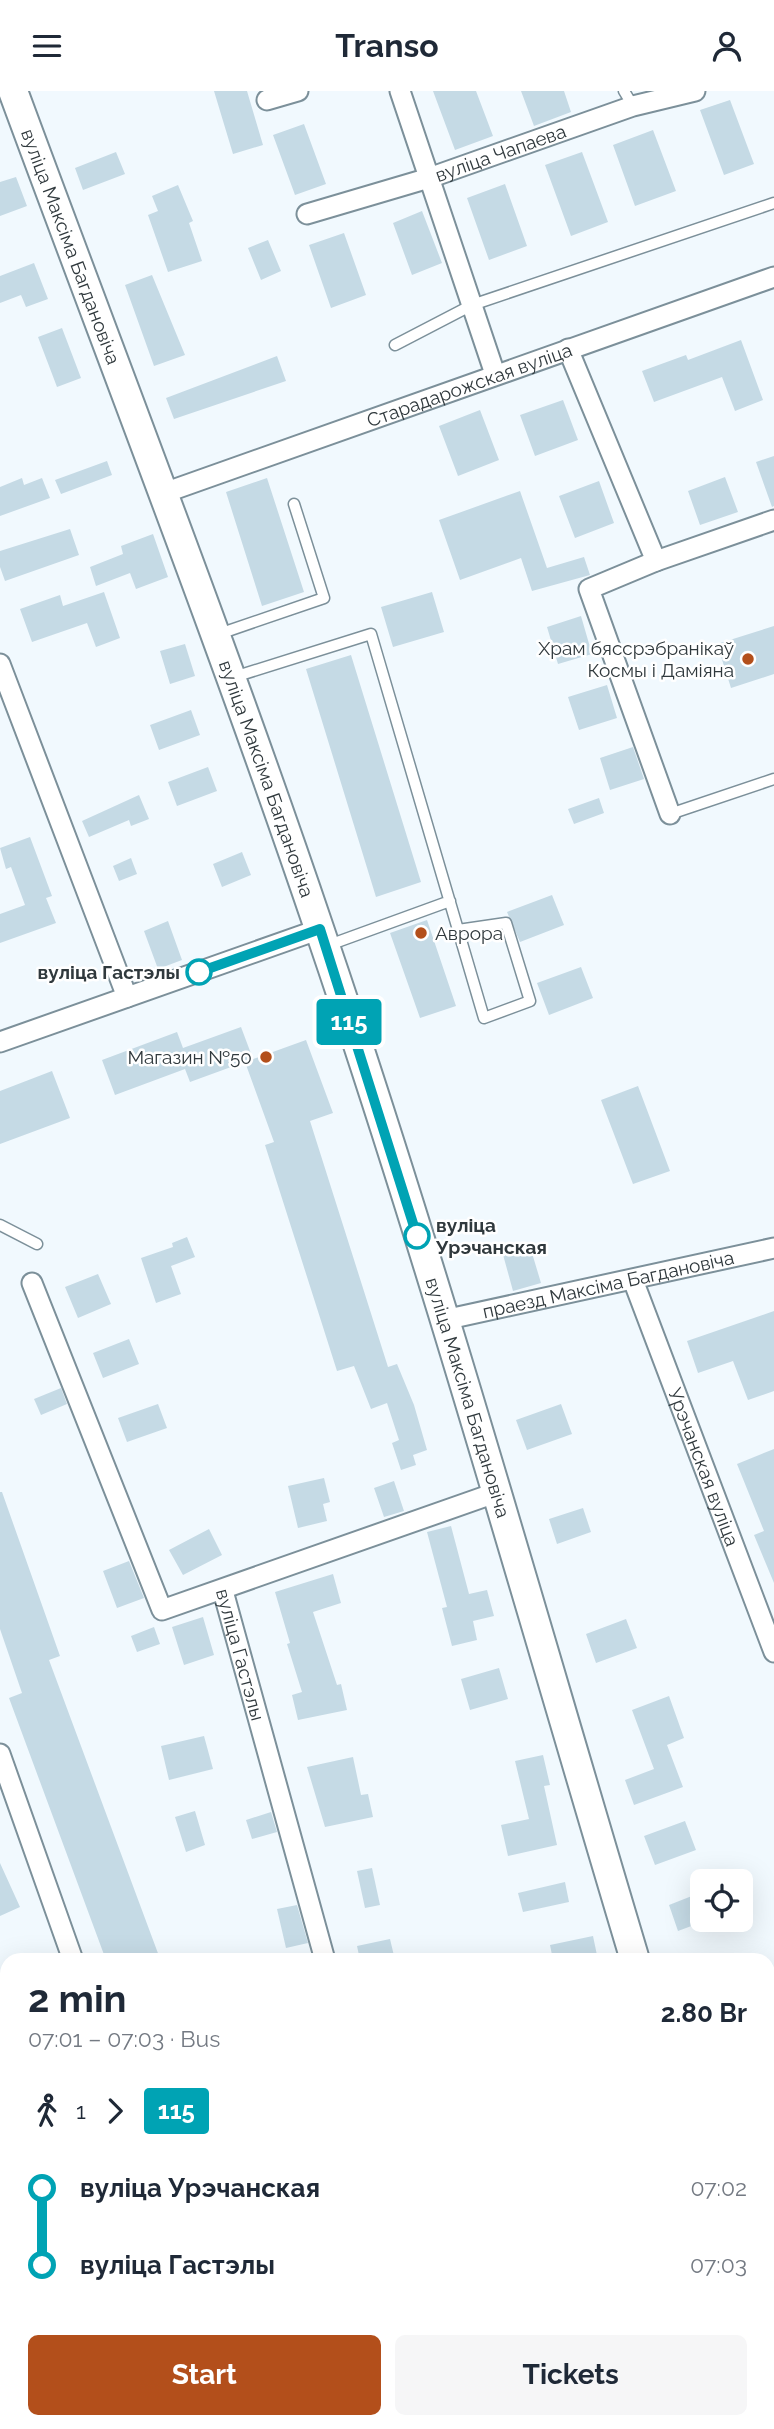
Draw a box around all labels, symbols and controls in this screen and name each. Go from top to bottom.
icon: menu [28,27,66,65]
text: Transo [335,27,439,64]
icon: person [708,27,746,65]
street label: вуліца Чапаева [432,120,569,186]
street label: вуліца Максіма Багдановіча [17,126,125,367]
street label: Старадарожская вуліца [364,338,575,431]
place label: Храм бяссрэбранікаў Космы і Даміяна [538,637,734,681]
marker: Храм бяссрэбранікаў Космы і Даміяна [740,651,756,667]
street label: вуліца Максіма Багдановіча [215,657,319,900]
place label: Аврора [435,922,503,944]
marker: Аврора [413,925,429,941]
marker: вуліца Гастэлы [186,959,212,985]
place label: вуліца Гастэлы [38,961,180,983]
line badge: 115 [309,999,389,1045]
text: 115 [330,1007,368,1036]
place label: Магазин №50 [127,1046,252,1068]
marker: Магазин №50 [258,1049,274,1065]
place label: вуліца Урэчанская [435,1214,547,1258]
marker: вуліца Урэчанская [404,1223,430,1249]
street label: праезд Максіма Багдановіча [480,1246,736,1322]
street label: вуліца Максіма Багдановіча [421,1275,515,1520]
street label: Урэчанская вуліца [664,1385,744,1549]
street label: вуліца Гастэлы [212,1586,269,1723]
map controls [690,1869,753,1932]
button: locate [690,1869,753,1932]
text: 2 min [28,1976,127,2021]
text: 2.80 Br [661,1998,747,2028]
text: 07:01 – 07:03 · Bus [28,2025,220,2052]
icon: walk [28,2092,66,2130]
icon: forward [96,2092,134,2130]
text: 115 [158,2096,195,2125]
text: 1 [76,2097,86,2124]
text: вуліца Урэчанская [80,2173,320,2203]
text: 07:02 [690,2174,747,2201]
text: вуліца Гастэлы [80,2250,275,2280]
text: 07:03 [690,2251,747,2278]
button: Start [28,2335,381,2415]
button: Tickets [395,2335,747,2415]

